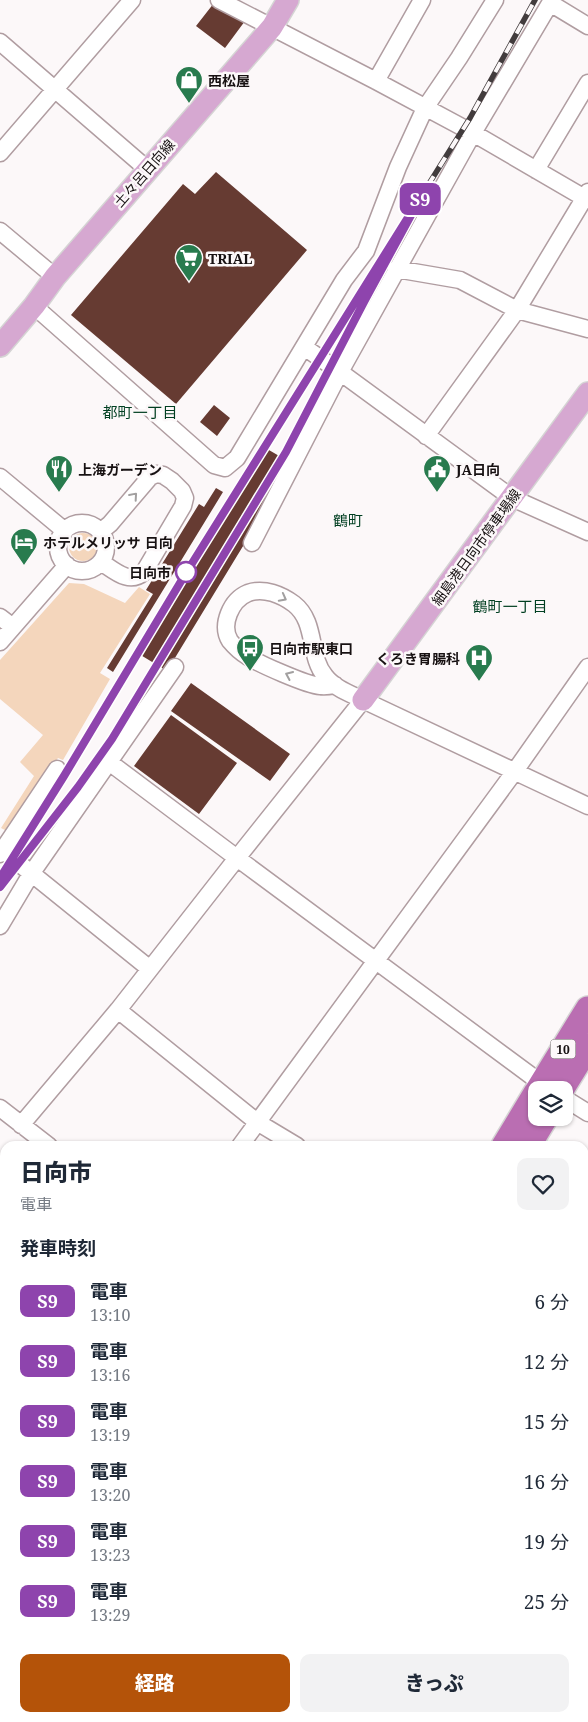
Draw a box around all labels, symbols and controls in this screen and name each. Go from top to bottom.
shop icon: 西松屋 [174,65,204,104]
place label: 西松屋 [208,71,250,90]
street label: 土々呂日向線 [109,135,179,211]
line badge: S9 [398,183,442,215]
text: S9 [410,187,430,211]
supermarket icon: TRIAL [174,243,204,282]
place label: TRIAL [208,249,252,268]
district label: 都町一丁目 [102,402,178,422]
restaurant icon: 上海ガーデン [44,454,74,493]
public building icon: JA日向 [422,454,452,493]
place label: 上海ガーデン [78,460,162,479]
place label: JA日向 [455,460,500,479]
street label: 細島港日向市停車場線 [427,485,525,609]
one-way arrow [128,493,137,502]
district label: 鶴町 [333,510,363,530]
hotel icon: ホテルメリッサ 日向 [9,527,39,566]
place label: ホテルメリッサ 日向 [43,533,173,552]
marker: 日向市 [175,561,197,583]
place label: 日向市 [129,563,171,582]
one-way arrow [278,592,287,602]
district label: 鶴町一丁目 [472,596,548,616]
bus stop icon: 日向市駅東口 [235,633,265,672]
place label: 日向市駅東口 [269,639,353,658]
hospital icon: くろき胃腸科 [464,643,494,682]
place label: くろき胃腸科 [376,649,460,668]
one-way arrow [285,671,294,682]
road number: 10 [550,1040,576,1058]
map controls [528,1081,573,1126]
button: layers [528,1081,573,1126]
text: 日向市 [20,1155,92,1188]
button: heart [517,1158,569,1210]
text: 電車 [20,1193,52,1215]
text: 発車時刻 [20,1235,96,1261]
text: 電車 [90,1278,128,1304]
text: S9 [37,1289,58,1313]
text: 6 分 [534,1289,569,1315]
text: 13:10 [90,1304,130,1326]
text: 電車 [90,1338,128,1364]
text: S9 [37,1349,58,1373]
text: 12 分 [524,1349,569,1375]
text: 13:16 [90,1364,130,1386]
text: 電車 [90,1398,128,1424]
text: S9 [37,1409,58,1433]
text: 15 分 [524,1409,569,1435]
text: 13:19 [90,1424,130,1446]
text: 電車 [90,1458,128,1484]
text: S9 [37,1469,58,1493]
text: 16 分 [524,1469,569,1495]
text: 13:20 [90,1484,130,1506]
text: 電車 [90,1518,128,1544]
text: S9 [37,1529,58,1553]
text: 19 分 [524,1529,569,1555]
text: 13:23 [90,1544,130,1566]
text: 電車 [90,1578,128,1604]
text: S9 [37,1589,58,1613]
text: 25 分 [524,1589,569,1615]
text: 13:29 [90,1604,130,1626]
button: 経路 [20,1654,290,1712]
button: きっぷ [300,1654,569,1712]

